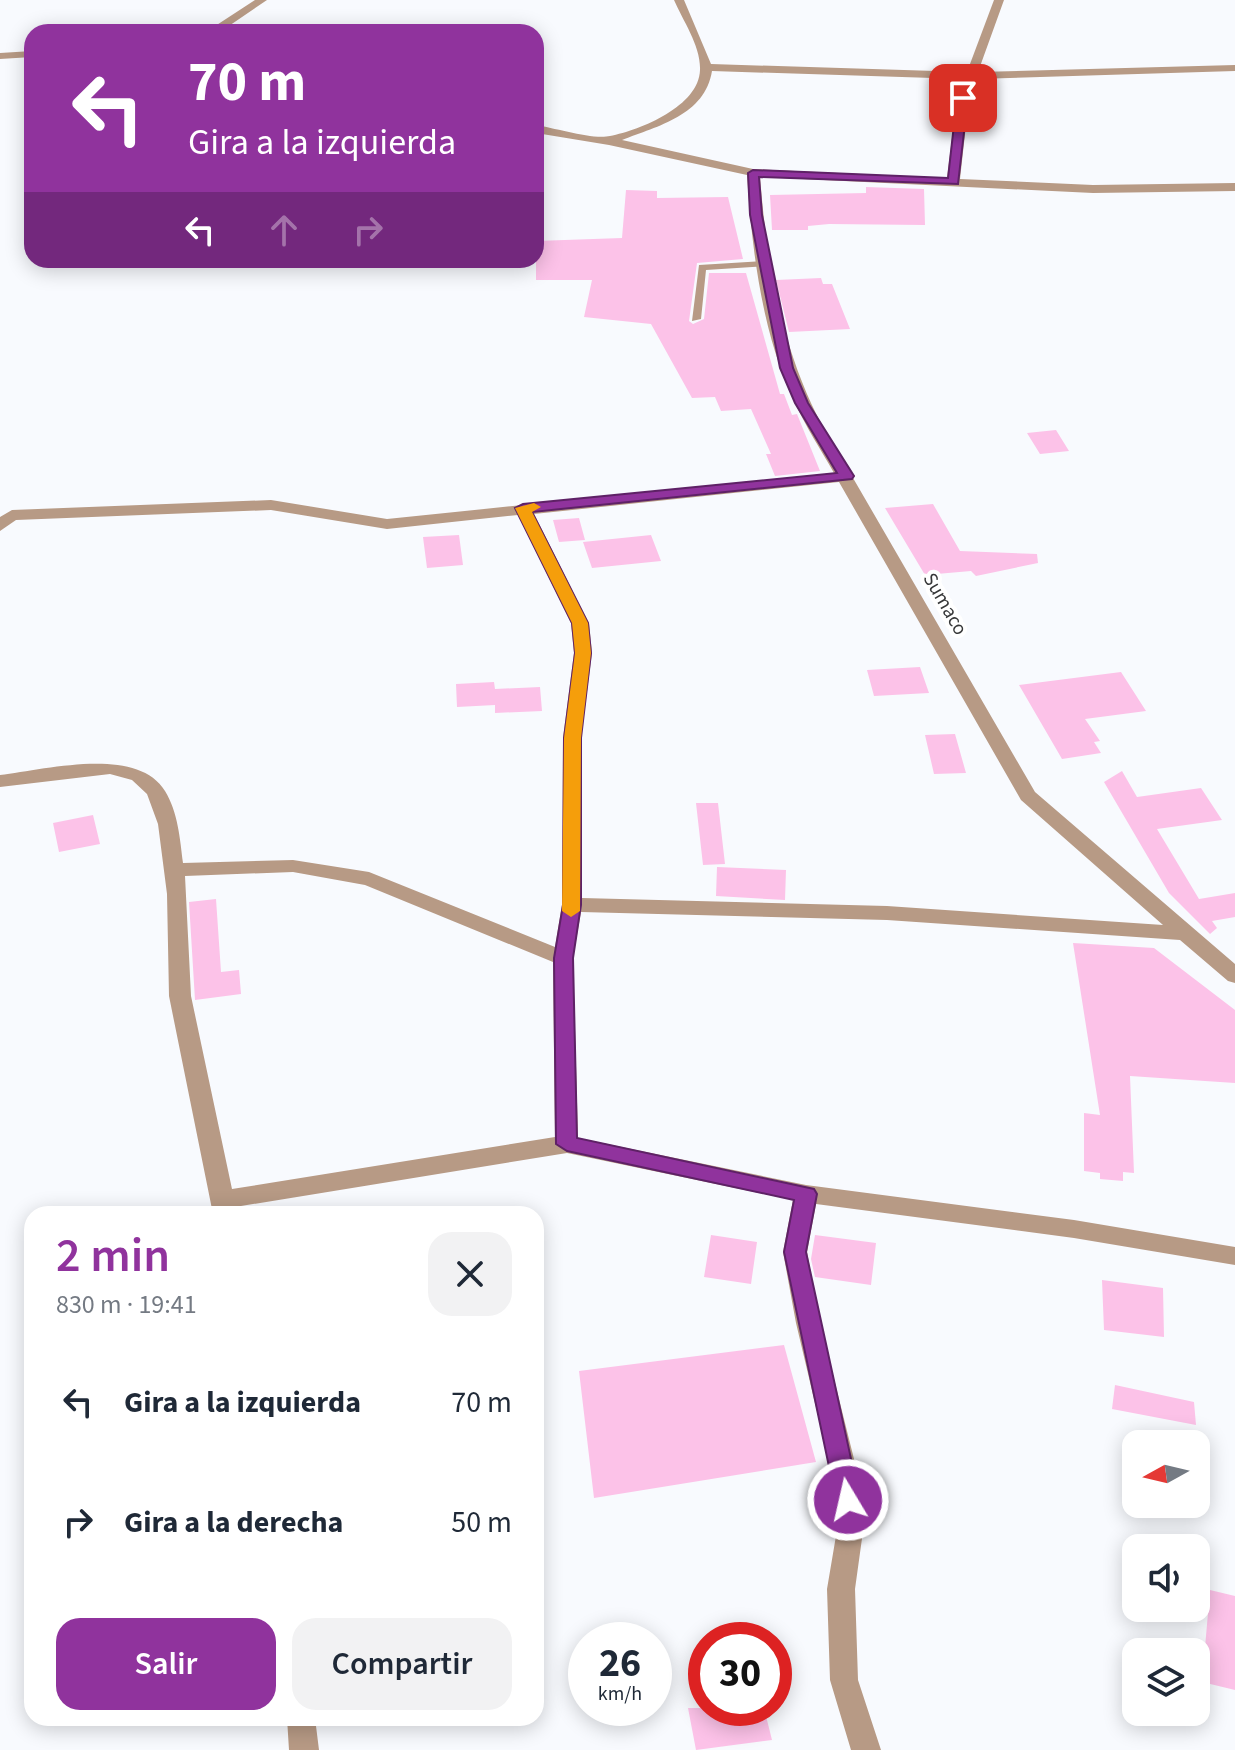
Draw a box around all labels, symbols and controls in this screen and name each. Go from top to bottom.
text: 70 m [188,43,306,122]
icon: left [56,56,160,160]
pin [929,64,997,132]
icon: arrive [941,76,985,120]
text: Gira a la izquierda [188,117,456,168]
icon: left [178,208,222,252]
icon: ahead [262,208,306,252]
icon: right [346,208,390,252]
street label: Sumaco [916,568,974,640]
text: 2 min [56,1222,170,1290]
button: close [428,1232,512,1316]
text: 830 m · 19:41 [56,1286,197,1323]
icon: left [56,1380,100,1424]
text: Gira a la izquierda [124,1381,361,1424]
text: 70 m [451,1381,512,1424]
north arrow [1122,1430,1210,1518]
map controls [1122,1430,1210,1726]
position arrow [806,1458,890,1542]
icon: right [56,1500,100,1544]
text: Gira a la derecha [124,1501,343,1544]
text: 50 m [451,1501,512,1544]
button: sound [1122,1534,1210,1622]
button: Salir [56,1618,276,1710]
button: Compartir [292,1618,512,1710]
speed limit sign: 30 [688,1622,792,1726]
text: 26 [599,1635,641,1692]
button: layers [1122,1638,1210,1726]
text: km/h [598,1680,642,1708]

